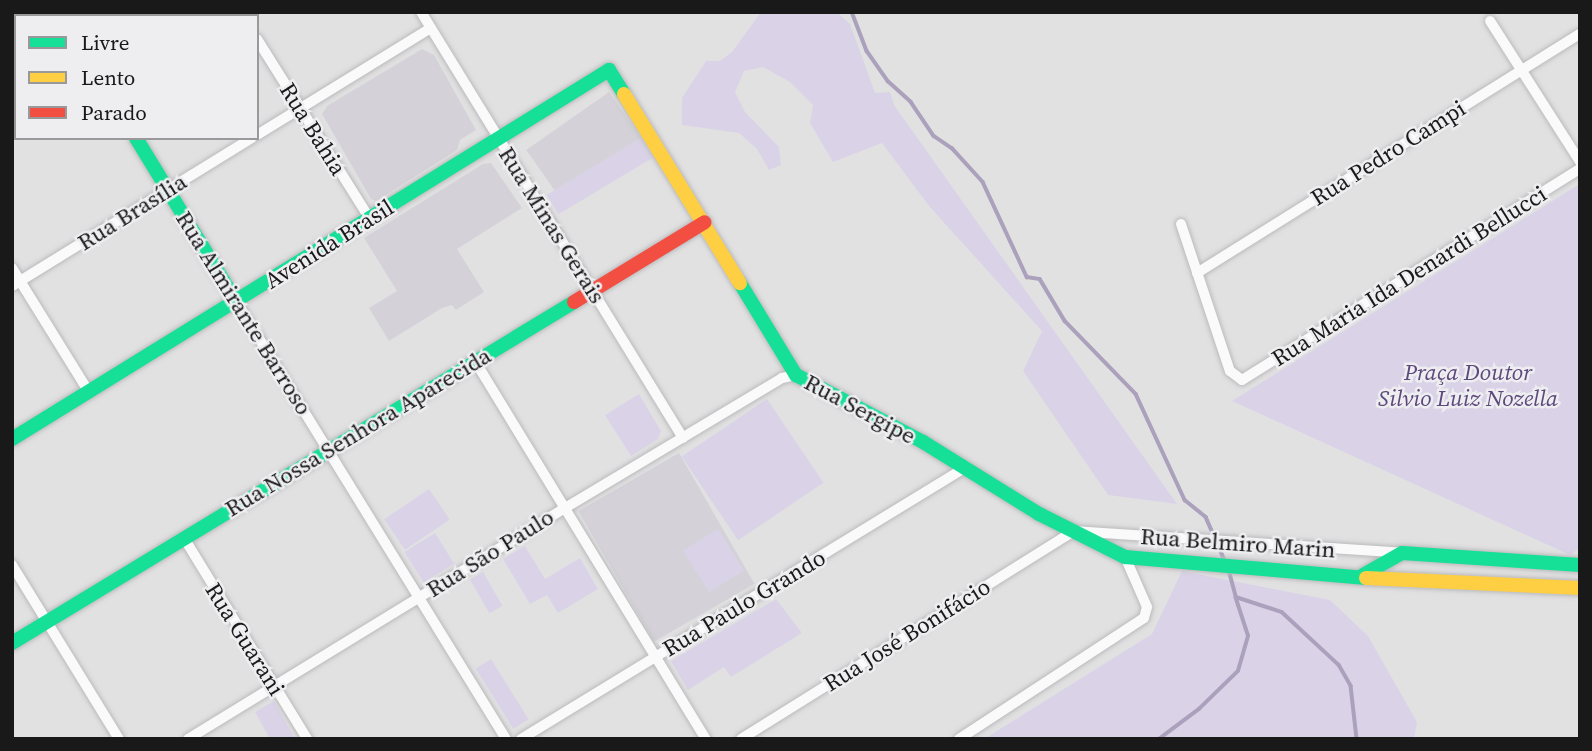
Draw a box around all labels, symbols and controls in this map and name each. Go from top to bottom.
legend [14,14,259,140]
text: Livre [81,28,129,57]
text: Lento [81,63,135,92]
street label: Rua Bahia [274,78,352,180]
street label: Rua Pedro Campi [1306,94,1470,212]
text: Parado [81,98,147,127]
street label: Rua Minas Gerais [493,142,611,308]
street label: Rua Brasília [72,168,192,256]
street label: Rua Maria Ida Denardi Bellucci [1266,180,1552,372]
street label: Avenida Brasil [259,193,399,295]
street label: Rua Almirante Barroso [170,206,318,420]
street label: Rua Nossa Senhora Aparecida [220,342,496,522]
park label: Praça Doutor Silvio Luiz Nozella [1378,358,1558,412]
street label: Rua Sergipe [800,368,920,450]
street label: Rua São Paulo [421,503,559,603]
street label: Rua Belmiro Marin [1140,522,1336,564]
street label: Rua Paulo Grando [658,544,830,662]
street label: Rua José Bonifácio [818,573,996,697]
street label: Rua Guarani [199,578,291,700]

